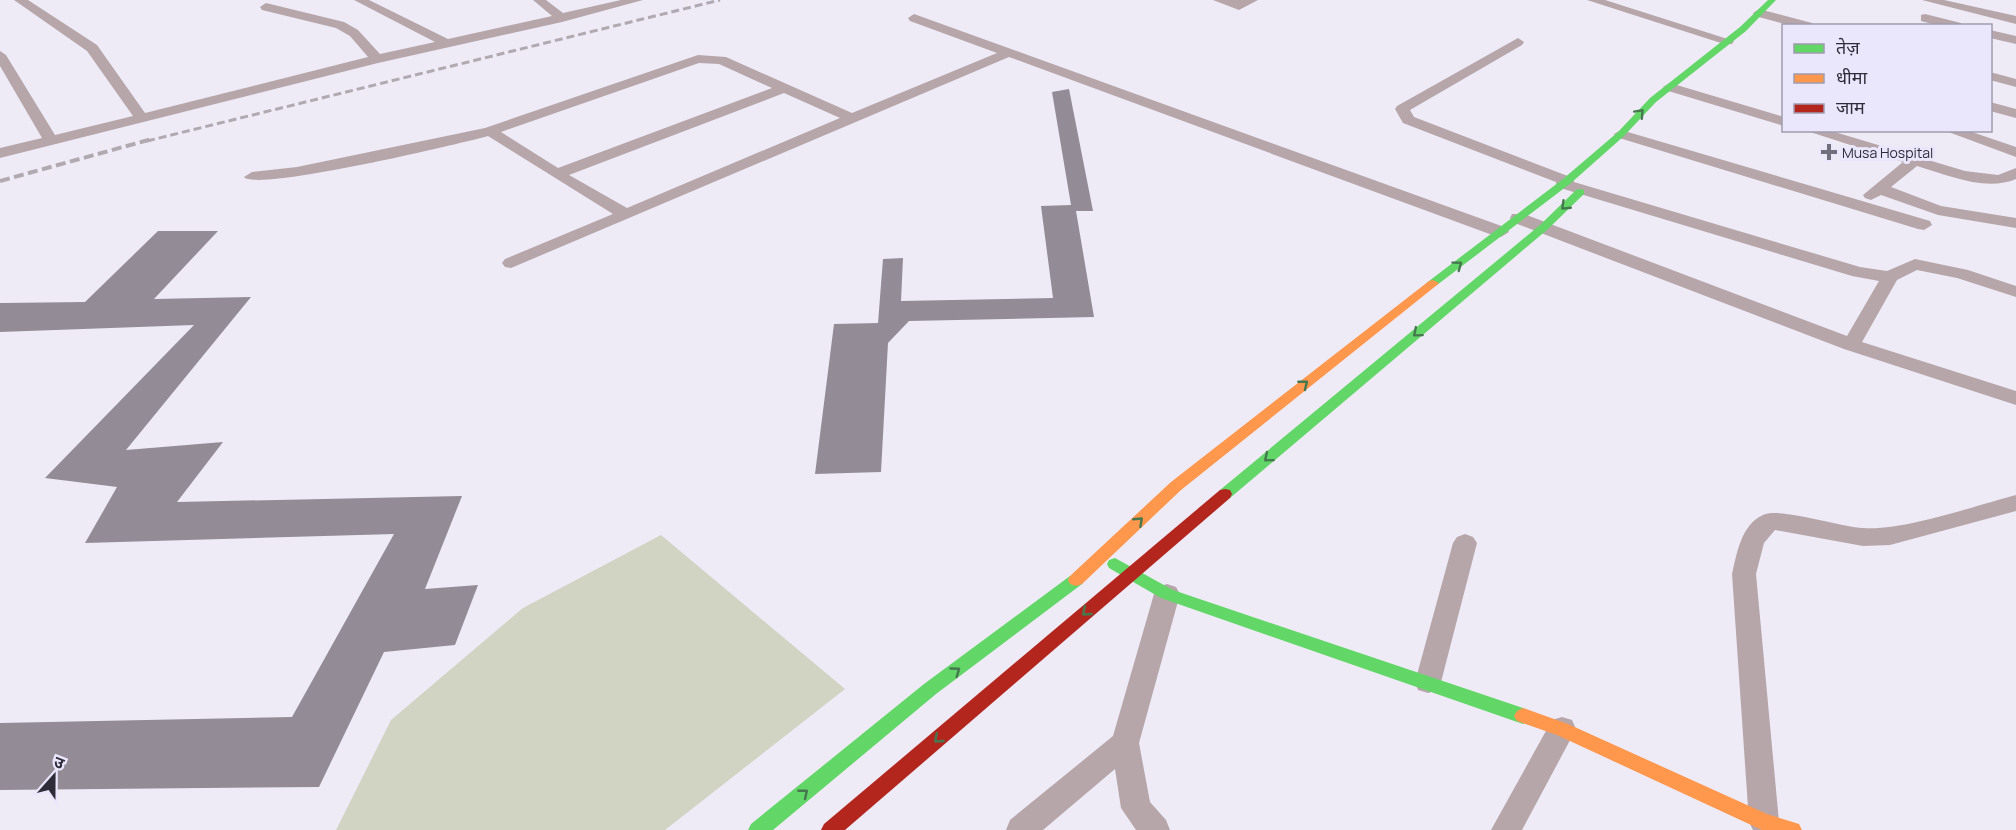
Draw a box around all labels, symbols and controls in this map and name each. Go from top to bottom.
legend [1782,24,1992,132]
text: तेज़ [1836,35,1860,59]
text: धीमा [1836,65,1867,89]
text: जाम [1836,95,1866,119]
one-way arrow [1633,110,1644,120]
marker: Musa Hospital [1820,143,1838,161]
place label: Musa Hospital [1842,143,1933,162]
one-way arrow [1561,199,1572,210]
one-way arrow [1452,261,1463,272]
one-way arrow [1413,326,1424,337]
one-way arrow [1297,380,1308,391]
one-way arrow [1264,451,1275,462]
one-way arrow [1132,517,1143,528]
one-way arrow [1082,605,1093,616]
one-way arrow [949,667,960,678]
one-way arrow [934,732,945,743]
north arrow [24,746,84,806]
text: उ [51,750,68,774]
one-way arrow [797,789,808,800]

